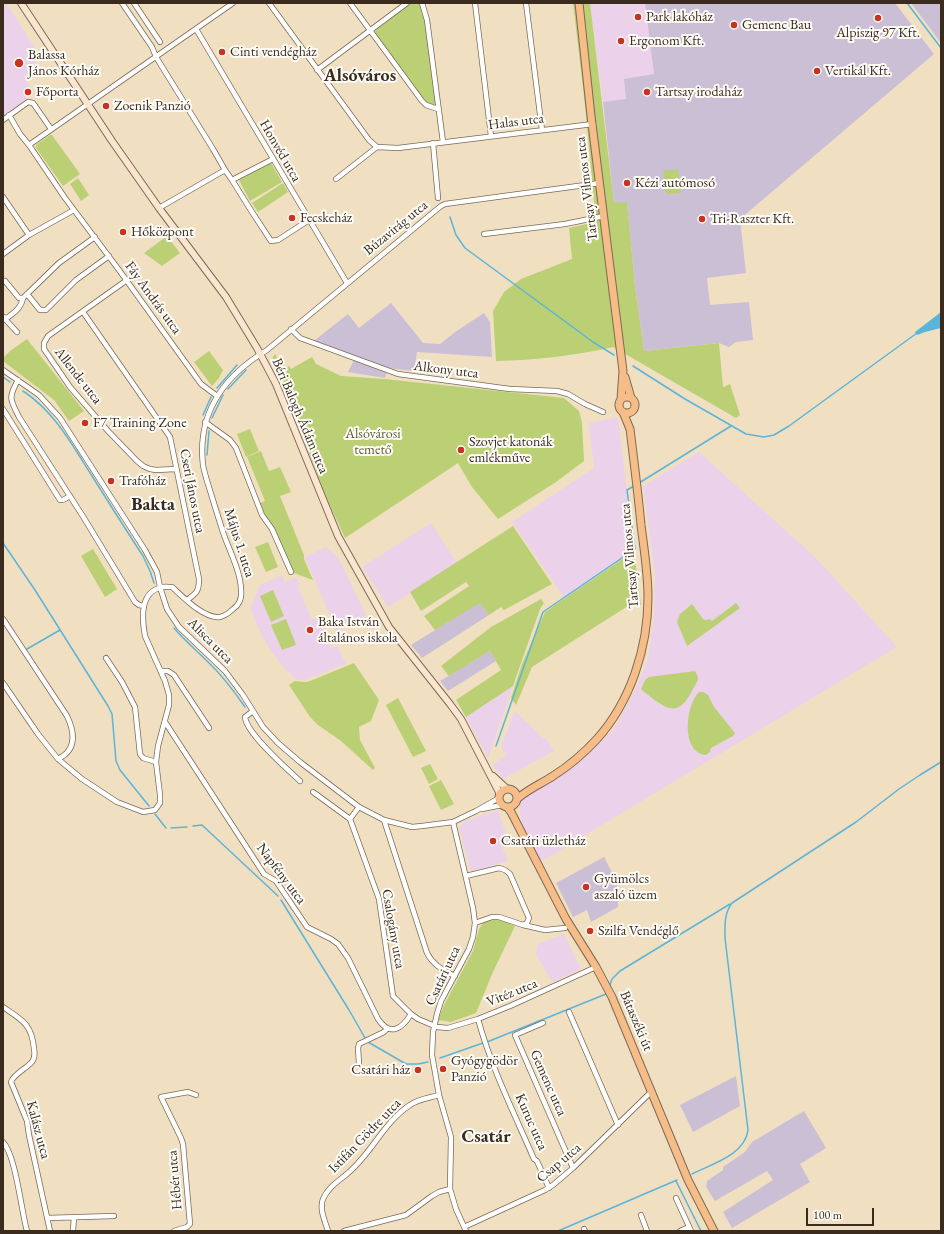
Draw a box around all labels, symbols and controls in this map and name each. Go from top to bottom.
place label: Park lakóház [646,9,713,25]
marker: Park lakóház [633,12,643,22]
marker: Alpiszig 97 Kft. [873,13,883,23]
place label: Gemenc Bau [742,17,811,33]
marker: Gemenc Bau [729,20,739,30]
place label: Alpiszig 97 Kft. [836,25,920,41]
place label: Ergonom Kft. [629,33,704,49]
marker: Ergonom Kft. [616,36,626,46]
place label: Cinti vendégház [230,44,316,60]
place label: Balassa János Kórház [28,47,99,80]
marker: Cinti vendégház [217,47,227,57]
marker: Balassa János Kórház [13,57,25,69]
place label: Vertikál Kft. [825,63,891,79]
district label: Alsóváros [324,65,396,87]
marker: Vertikál Kft. [812,66,822,76]
place label: Főporta [36,84,79,100]
place label: Tartsay irodaház [655,84,742,100]
marker: Főporta [23,87,33,97]
marker: Tartsay irodaház [642,87,652,97]
place label: Zoenik Panzió [114,98,191,114]
marker: Zoenik Panzió [101,101,111,111]
street label: Halas utca [487,110,545,134]
street label: Honvéd utca [255,117,305,185]
street label: Tartsay Vilmos utca [572,136,602,242]
place label: Kézi autómosó [635,175,715,191]
marker: Kézi autómosó [622,178,632,188]
street label: Búzavirág utca [361,197,431,259]
place label: Fecskeház [300,210,352,226]
place label: Tri-Raszter Kft. [710,211,794,227]
marker: Fecskeház [287,213,297,223]
marker: Tri-Raszter Kft. [697,214,707,224]
place label: Hőközpont [131,224,194,240]
marker: Hőközpont [118,227,128,237]
street label: Fáy András utca [121,258,185,338]
street label: Allende utca [51,344,105,408]
street label: Béri Balogh Ádám utca [268,356,332,476]
street label: Alkony utca [413,358,479,382]
place label: F7 Training Zone [93,415,187,431]
marker: F7 Training Zone [80,418,90,428]
park label: Alsóvárosi temető [345,426,401,458]
place label: Szovjet katonák emlékműve [469,434,552,466]
marker: Szovjet katonák emlékműve [456,445,466,455]
street label: Cseri János utca [176,447,208,535]
place label: Trafóház [119,473,166,489]
marker: Trafóház [106,476,116,486]
district label: Bakta [131,494,175,516]
street label: Tartsay Vilmos utca [617,503,643,609]
street label: Május 1. utca [220,507,258,579]
place label: Baka István általános iskola [318,614,398,646]
street label: Alisca utca [184,615,236,667]
marker: Baka István általános iskola [305,625,315,635]
place label: Csatári üzletház [501,833,586,849]
marker: Csatári üzletház [488,836,498,846]
street label: Napfény utca [253,840,309,908]
place label: Gyümölcs aszaló üzem [594,871,657,904]
marker: Gyümölcs aszaló üzem [581,882,591,892]
street label: Csalogány utca [378,888,408,970]
place label: Szilfa Vendéglő [598,923,679,939]
marker: Szilfa Vendéglő [585,926,595,936]
street label: Csatári utca [422,944,464,1008]
street label: Vitéz utca [484,975,540,1011]
street label: Bátaszéki út [616,988,656,1054]
street label: Gemenc utca [526,1047,570,1119]
place label: Gyógygödör Panzió [451,1053,518,1086]
place label: Csatári ház [351,1062,410,1078]
marker: Gyógygödör Panzió [438,1064,448,1074]
marker: Csatári ház [413,1065,423,1075]
street label: Kuruc utca [511,1091,551,1153]
street label: Istifán Gödre utca [325,1095,405,1177]
street label: Kalász utca [22,1099,54,1161]
district label: Csatár [461,1126,511,1148]
street label: Csap utca [533,1140,585,1186]
street label: Hébér utca [164,1149,186,1211]
scale bar [808,1200,876,1226]
text: 100 m [813,1207,842,1223]

